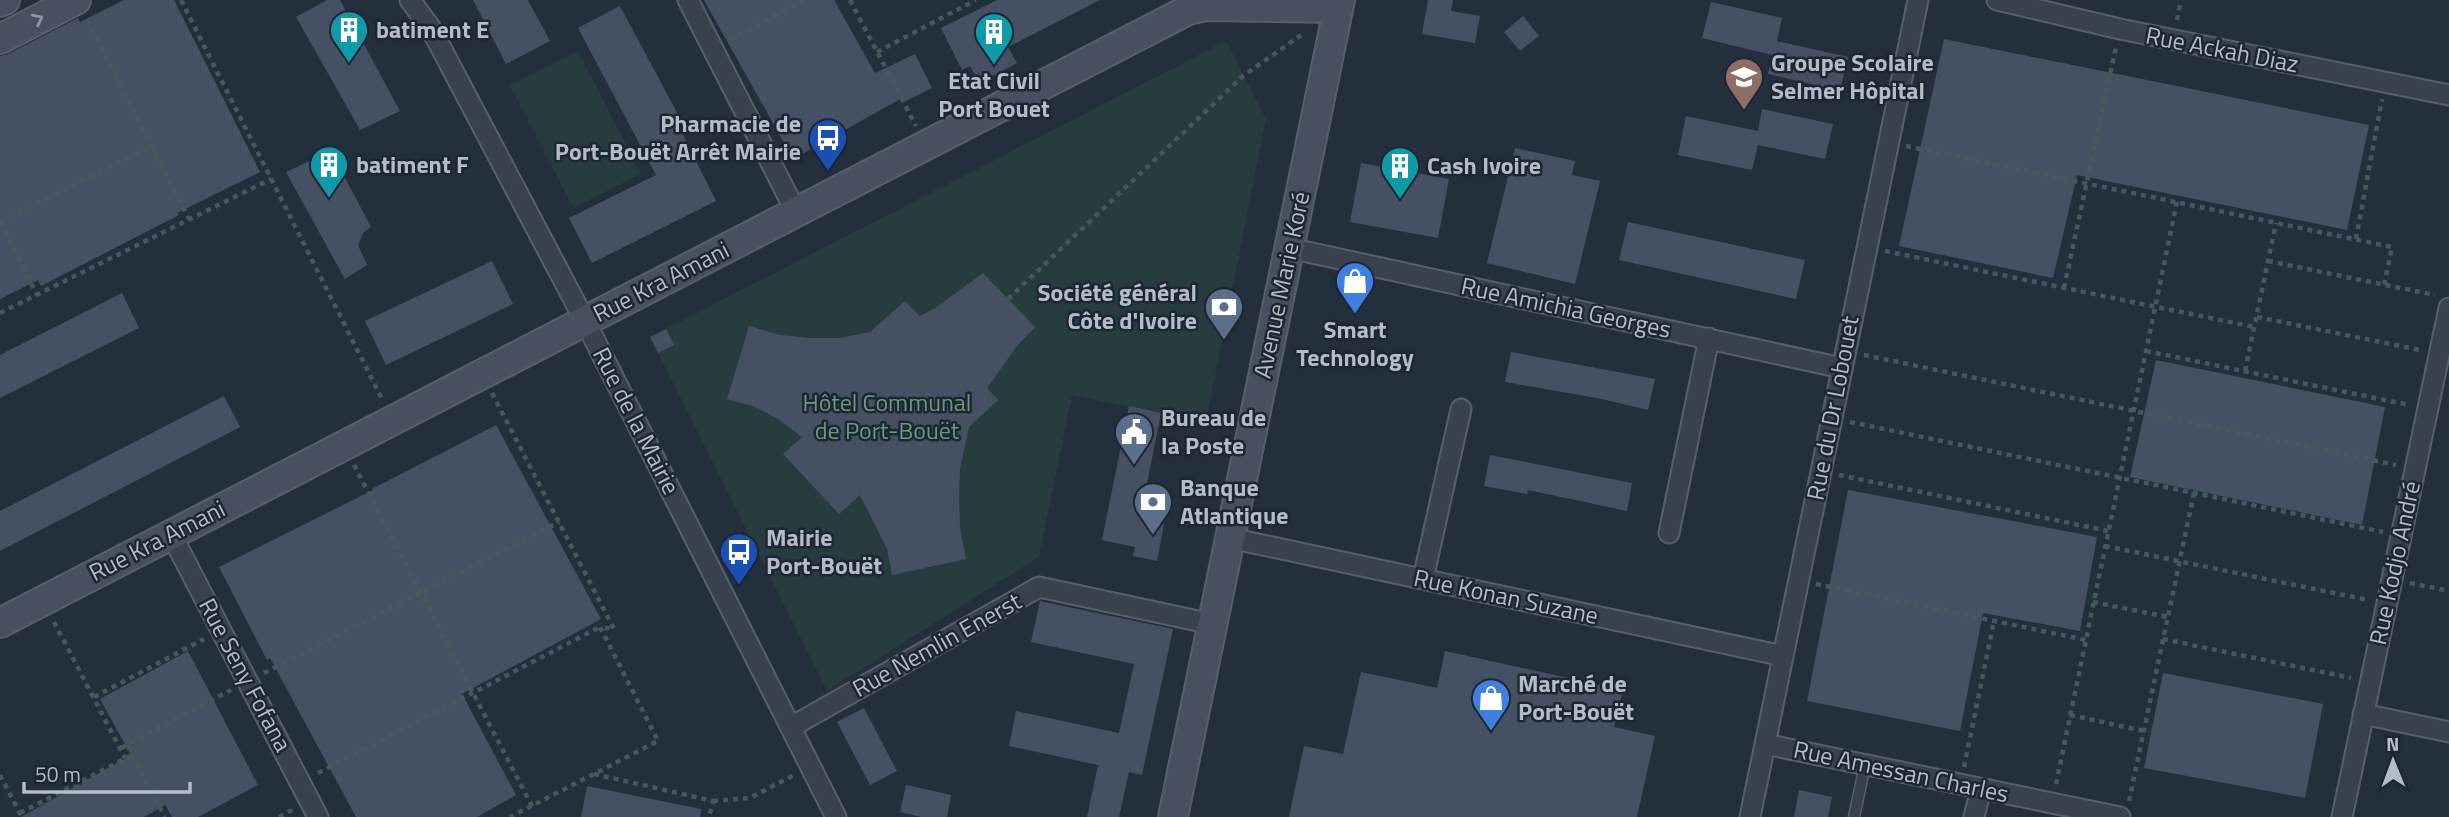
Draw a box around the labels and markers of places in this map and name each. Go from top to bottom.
building icon: batiment E [328,9,370,64]
place label: batiment E [376,11,489,47]
building icon: Etat Civil Port Bouet [973,11,1015,66]
place label: Groupe Scolaire Selmer Hôpital [1771,44,1934,108]
school or university icon: Groupe Scolaire Selmer Hôpital [1723,56,1765,111]
place label: Etat Civil Port Bouet [938,62,1050,126]
place label: Pharmacie de Port-Bouët Arrêt Mairie [555,105,801,169]
bus stop icon: Pharmacie de Port-Bouët Arrêt Mairie [807,117,849,172]
building icon: batiment F [308,144,350,199]
building icon: Cash Ivoire [1379,145,1421,200]
place label: batiment F [356,146,469,182]
place label: Cash Ivoire [1427,147,1541,183]
shop icon: Smart Technology [1334,260,1376,315]
place label: Société général Côte d'Ivoire [1038,274,1197,338]
bank icon: Société général Côte d'Ivoire [1203,286,1245,341]
place label: Smart Technology [1296,311,1414,375]
place label: Bureau de la Poste [1161,399,1266,463]
public building icon: Bureau de la Poste [1113,411,1155,466]
place label: Banque Atlantique [1180,469,1288,533]
bank icon: Banque Atlantique [1132,481,1174,536]
place label: Mairie Port-Bouët [766,519,882,583]
bus stop icon: Mairie Port-Bouët [718,531,760,586]
place label: Marché de Port-Bouët [1518,665,1634,729]
shop icon: Marché de Port-Bouët [1470,677,1512,732]

